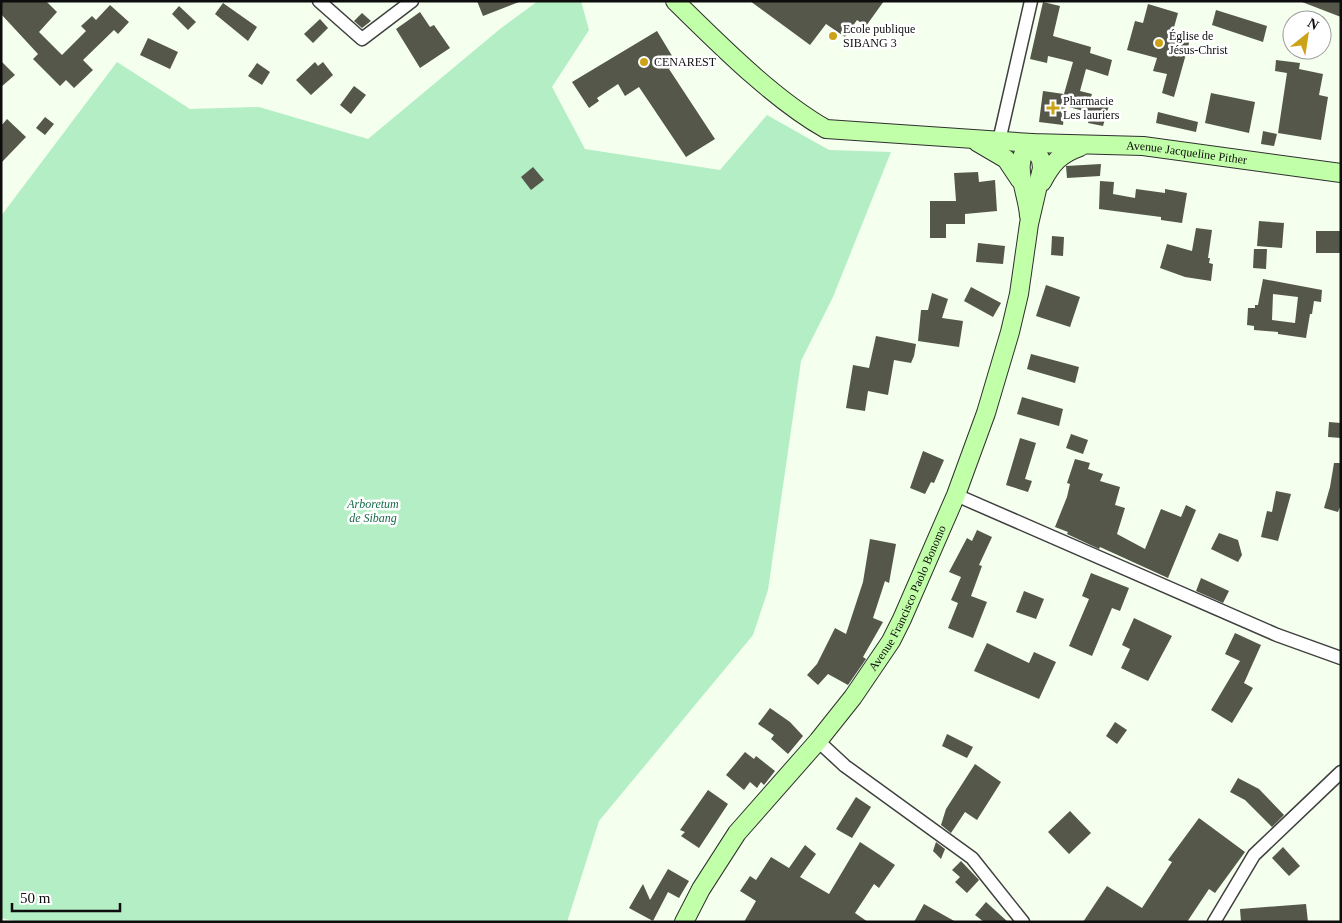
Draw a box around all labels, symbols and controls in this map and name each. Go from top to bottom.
north arrow [1282,10,1332,60]
text: N [1305,15,1321,33]
place label: Ecole publique SIBANG 3 [843,22,915,50]
place label: Église de Jésus-Christ [1169,29,1228,57]
marker: Ecole publique SIBANG 3 [827,30,839,42]
marker: Église de Jésus-Christ [1153,37,1165,49]
place label: CENAREST [654,55,717,69]
marker: CENAREST [638,56,650,68]
place label: Pharmacie Les lauriers [1063,94,1120,122]
marker: Pharmacie Les lauriers [1047,102,1059,114]
street label: Avenue Jacqueline Pither [1126,139,1248,167]
park label: Arboretum de Sibang [346,497,399,525]
street label: Avenue Francisco Paolo Bonomo [866,523,949,674]
scale bar [12,880,120,912]
text: 50 m [20,890,51,906]

